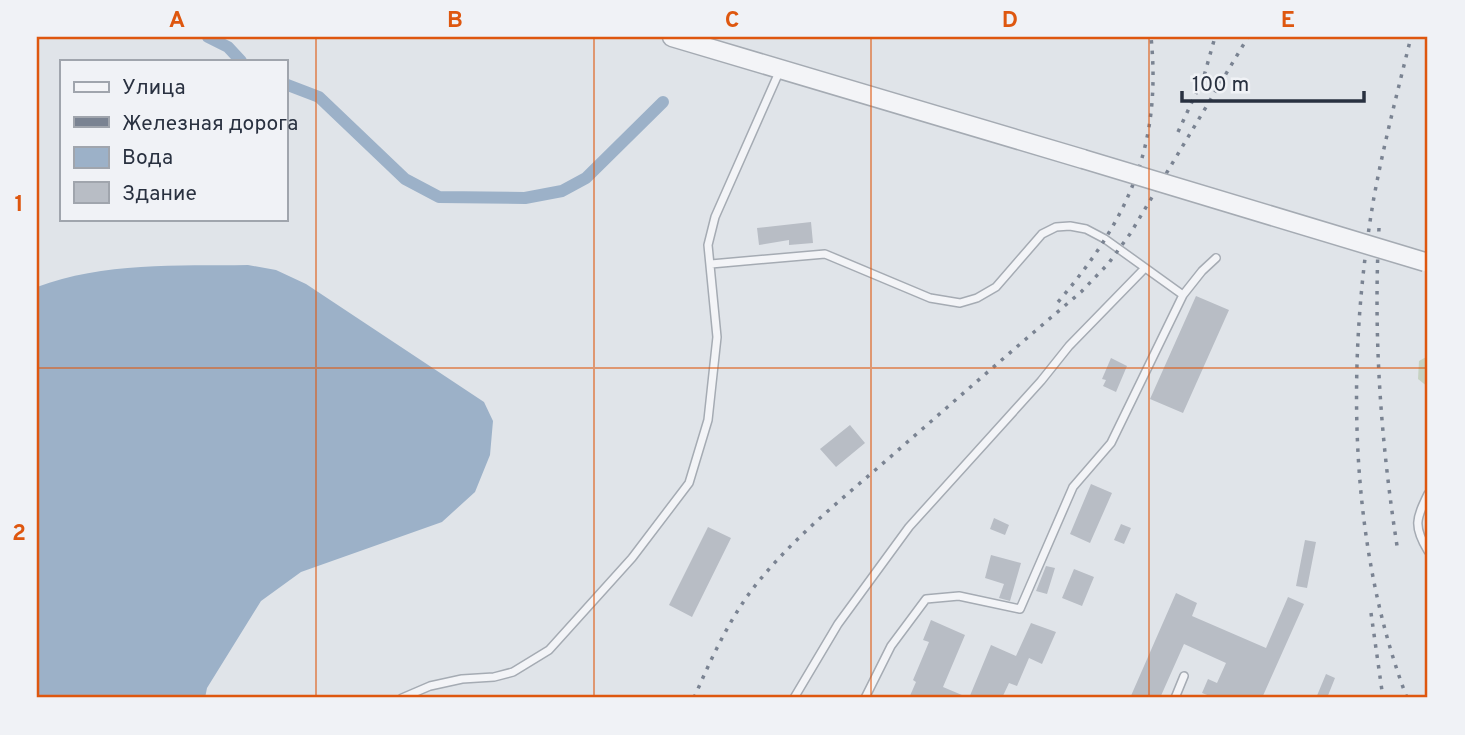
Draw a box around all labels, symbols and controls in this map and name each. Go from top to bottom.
text: A [169,7,185,36]
text: B [447,7,463,36]
text: C [725,7,739,36]
text: D [1002,7,1018,36]
text: E [1281,7,1295,36]
legend [60,60,287,220]
scale bar [1182,60,1364,104]
text: 100 m [1192,72,1249,99]
text: Улица [122,75,186,102]
text: Железная дорога [122,111,298,138]
text: Вода [122,145,173,172]
text: Здание [122,181,197,208]
text: 1 [14,191,24,220]
text: 2 [12,520,26,549]

